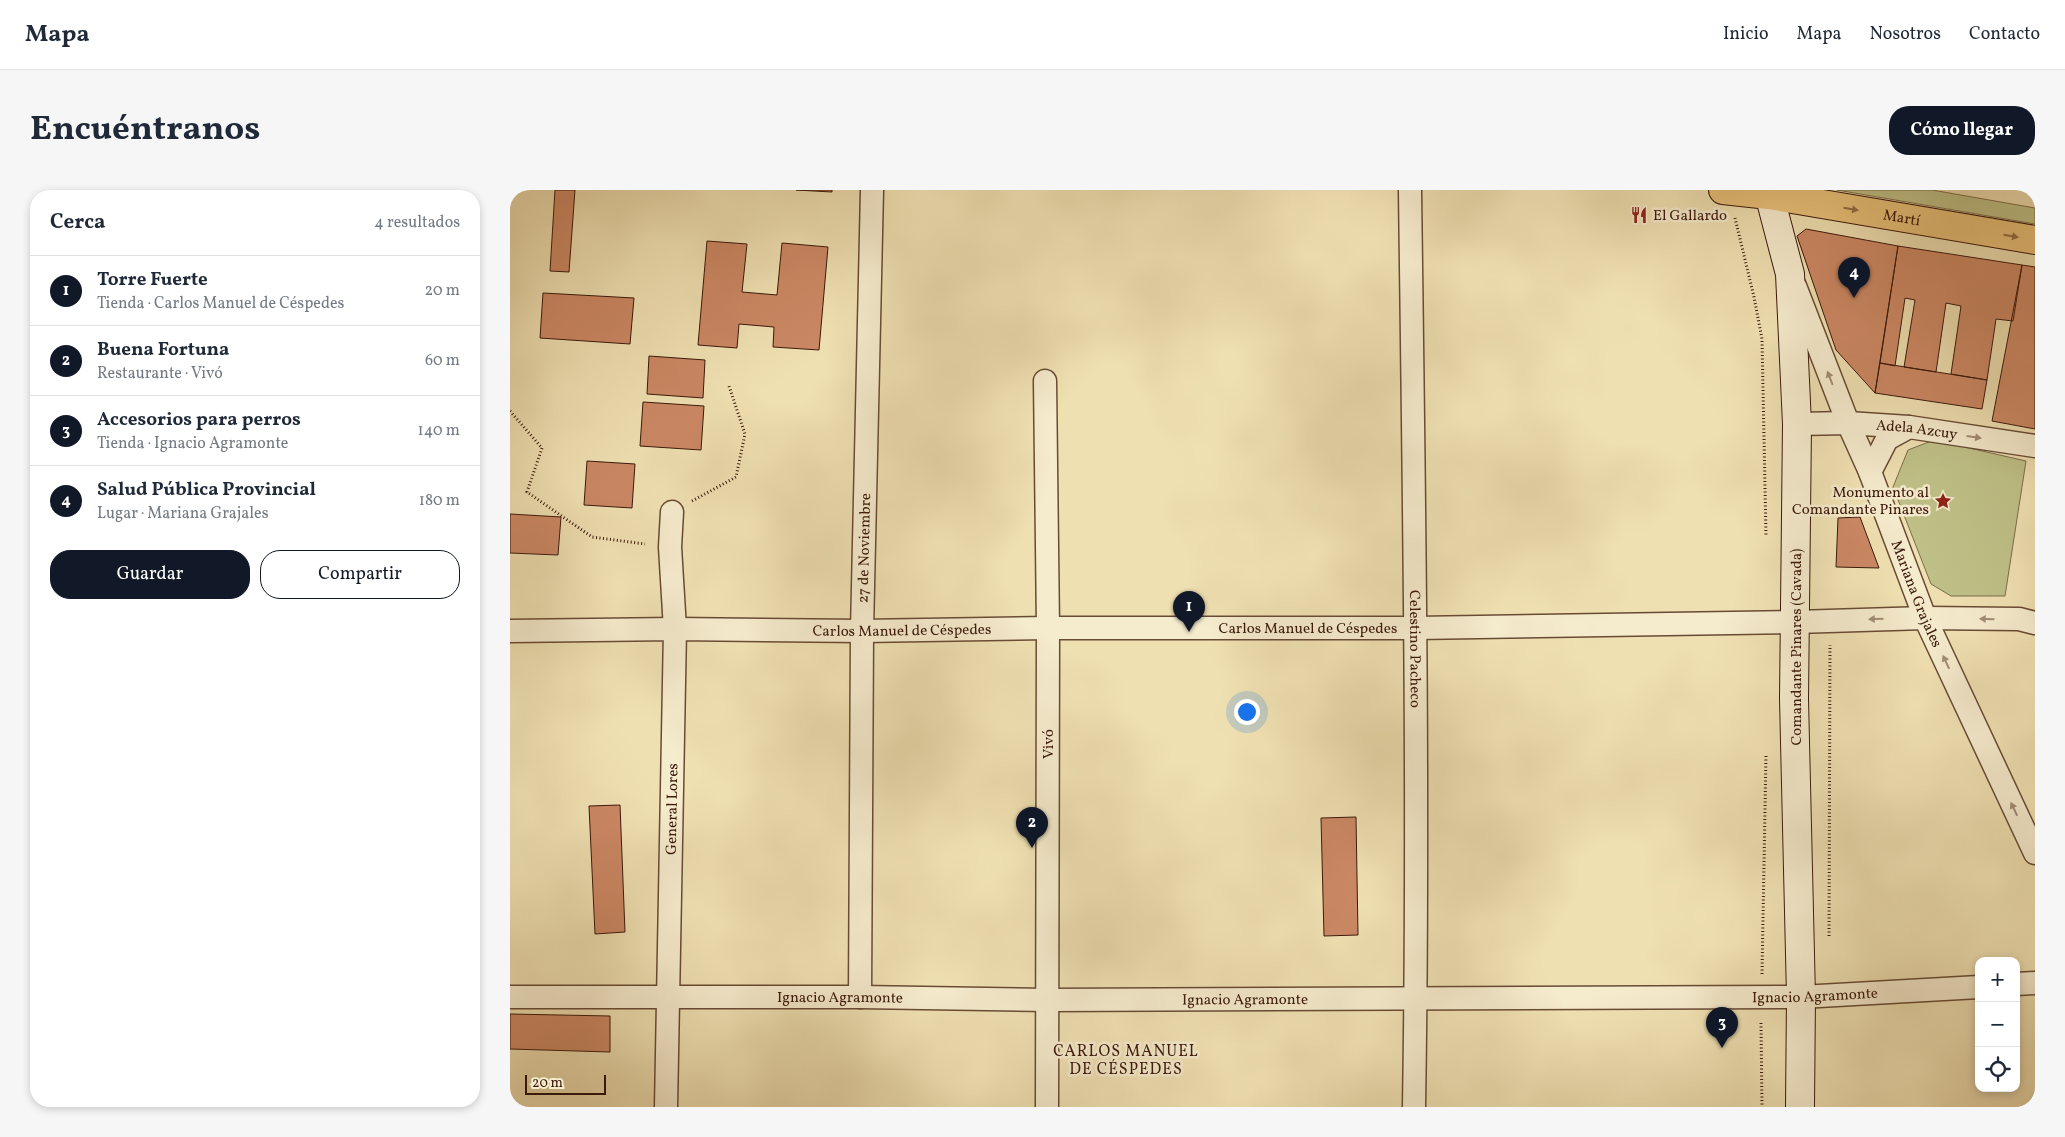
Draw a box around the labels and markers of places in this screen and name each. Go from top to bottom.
restaurant icon: El Gallardo [1629,205,1649,225]
place label: El Gallardo [1653,206,1727,227]
pin: 4 [1838,257,1870,298]
place label: Monumento al Comandante Pinares [1792,483,1929,521]
place icon: Monumento al Comandante Pinares [1933,491,1953,511]
pin: 1 [1173,591,1205,632]
pin: 2 [1016,807,1048,848]
pin: 3 [1706,1007,1738,1048]

